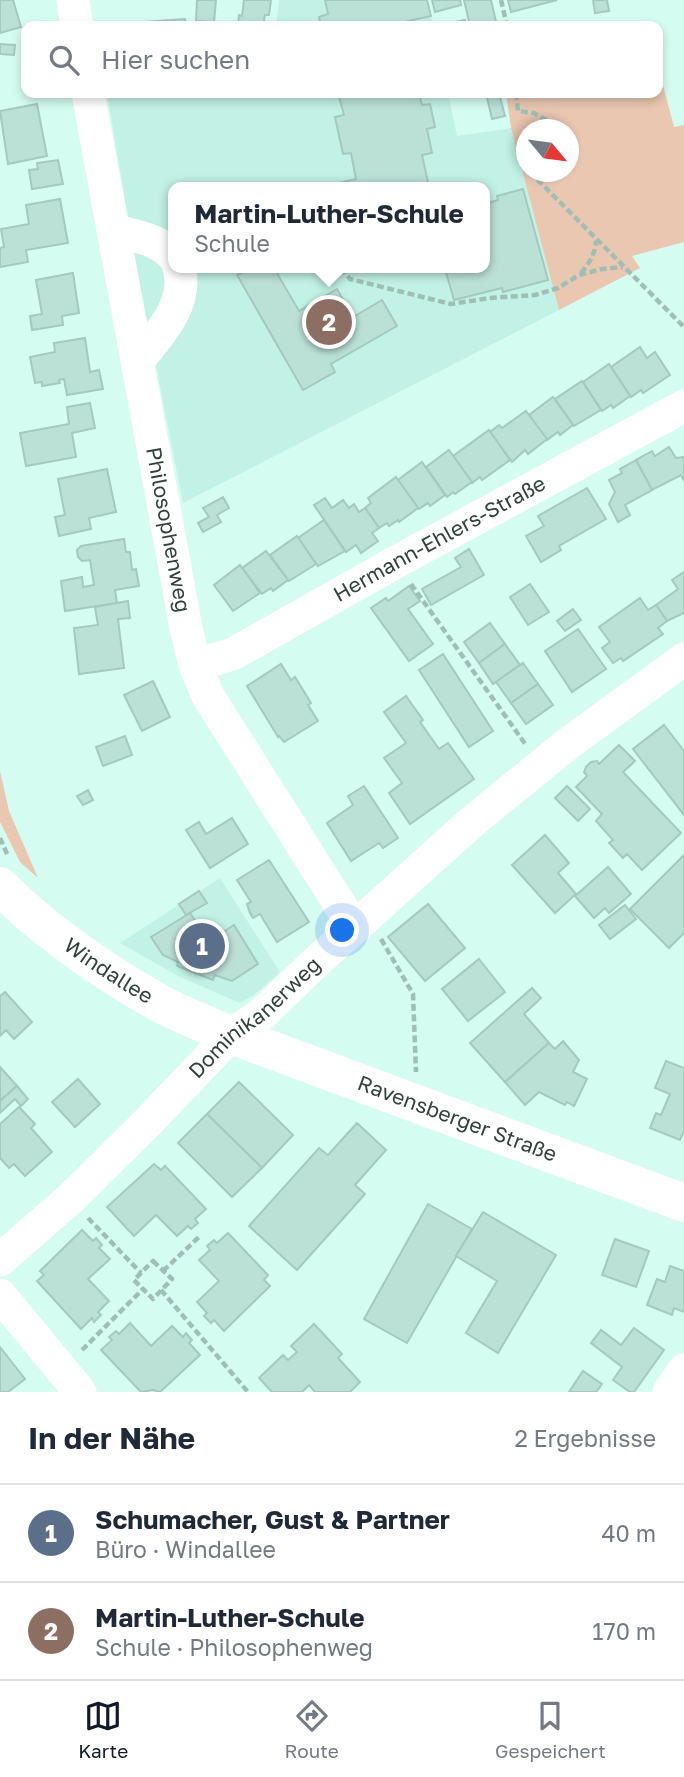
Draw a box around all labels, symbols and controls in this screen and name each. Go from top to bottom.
search box [21,21,663,98]
icon: search [45,41,83,79]
text: Hier suchen [101,44,250,75]
north arrow [516,119,579,182]
popup [168,182,490,273]
text: Martin-Luther-Schule [194,198,464,229]
text: Schule [194,229,270,257]
pin: 2 [306,296,352,348]
street label: Philosophenweg [141,445,197,614]
street label: Hermann-Ehlers-Straße [328,470,550,607]
your location [325,913,359,947]
pin: 1 [179,920,225,972]
street label: Windallee [59,932,158,1009]
street label: Dominikanerweg [183,951,325,1083]
street label: Ravensberger Straße [354,1069,561,1167]
text: In der Nähe [28,1420,195,1456]
text: 2 Ergebnisse [514,1424,656,1452]
text: Schumacher, Gust & Partner [95,1504,450,1535]
text: 1 [45,1519,57,1547]
text: 40 m [602,1519,656,1547]
text: Büro · Windallee [95,1535,276,1563]
text: Martin-Luther-Schule [95,1602,365,1633]
text: 2 [44,1617,58,1645]
text: 170 m [592,1617,656,1645]
text: Schule · Philosophenweg [95,1633,373,1661]
tab: Karte [78,1697,128,1762]
tab: Route [285,1697,339,1762]
tab: Gespeichert [495,1697,606,1762]

